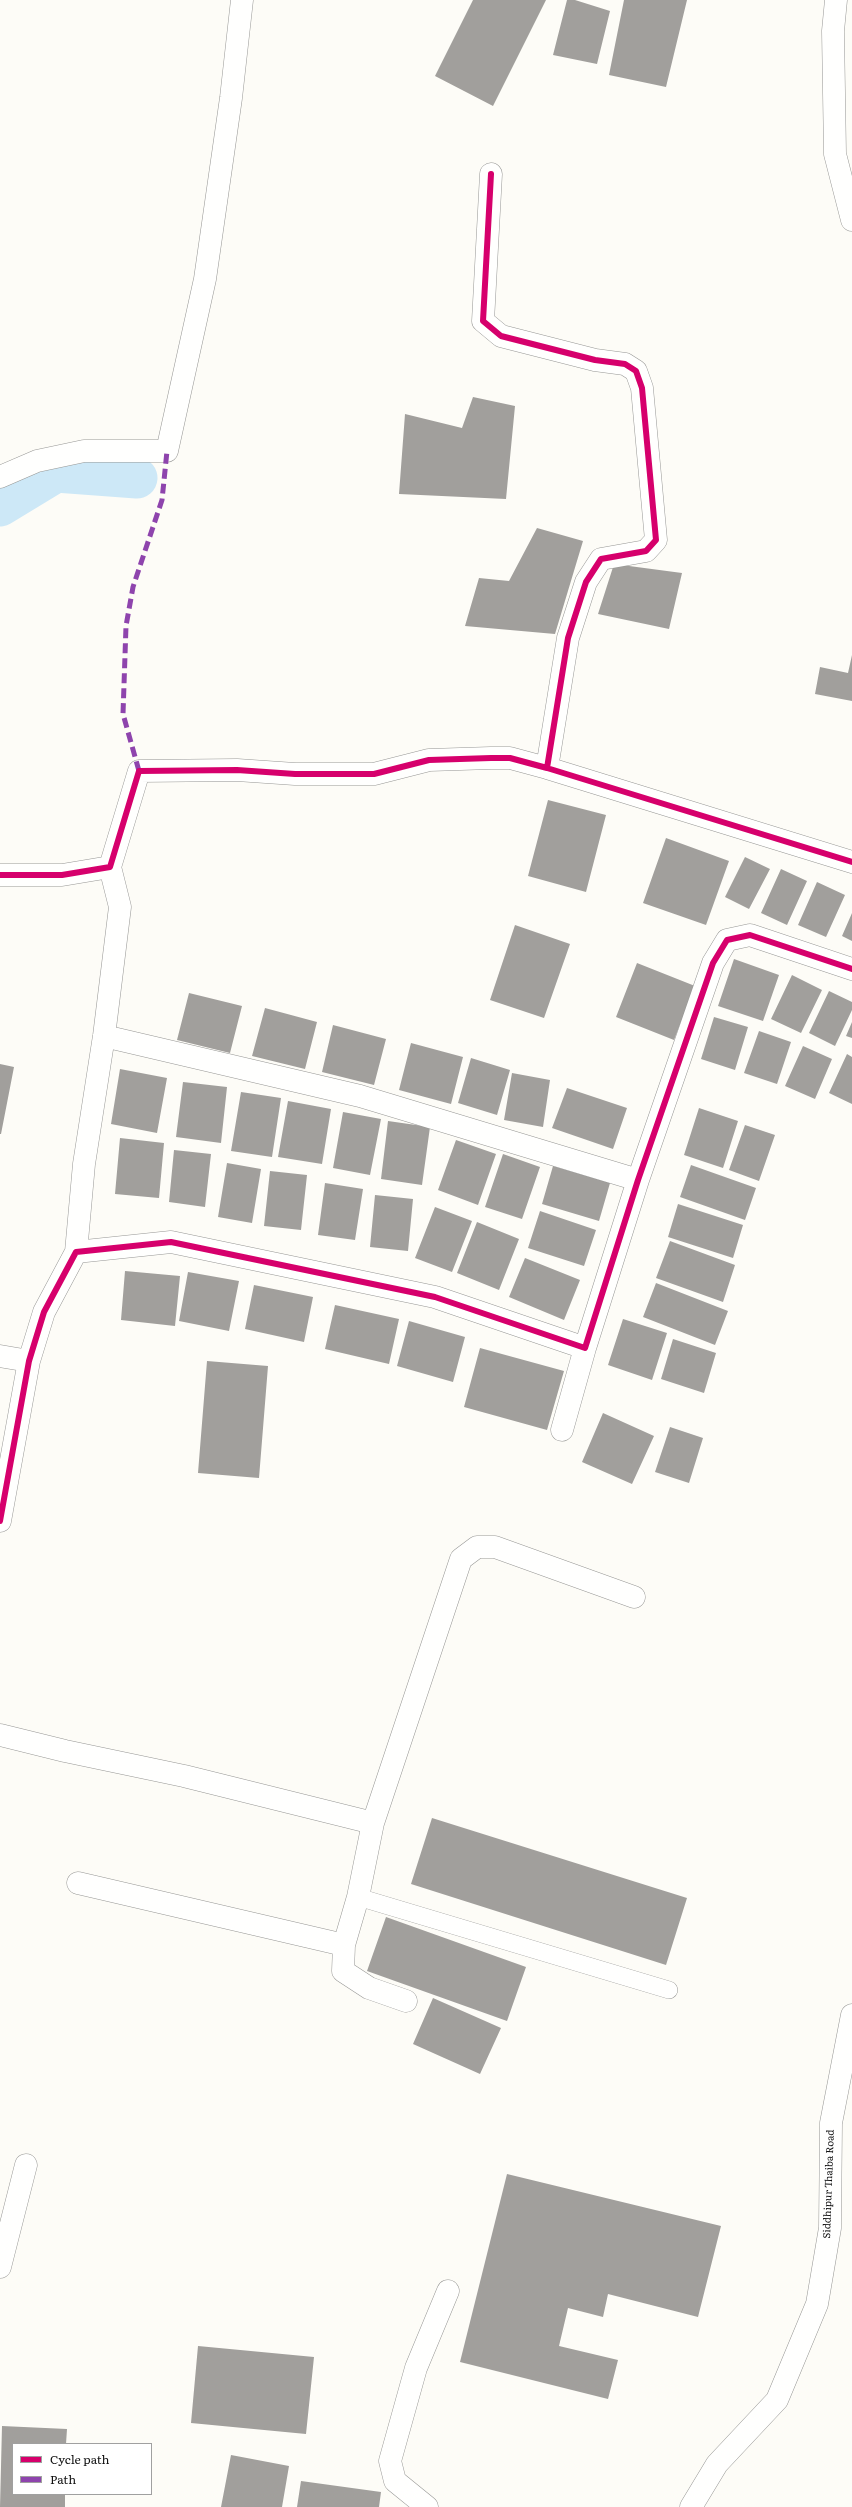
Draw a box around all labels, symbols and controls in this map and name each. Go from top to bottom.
street label: Siddhipur Thaiba Road [821,2129,837,2239]
legend [12,2443,152,2495]
text: Cycle path [50,2450,110,2468]
text: Path [50,2470,76,2488]

